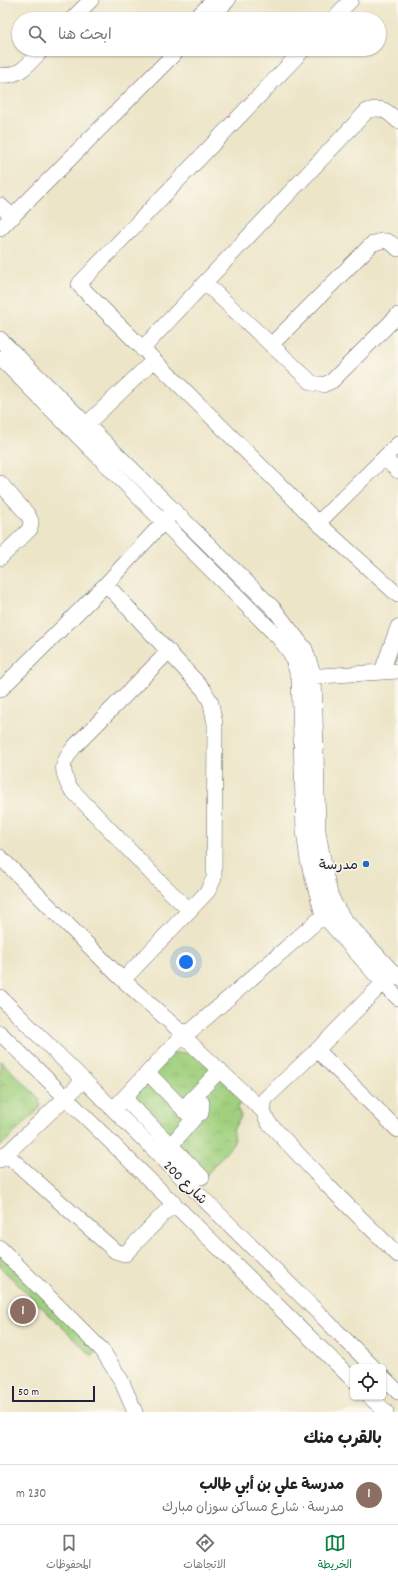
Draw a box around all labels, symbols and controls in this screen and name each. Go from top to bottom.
search box [12,12,386,56]
icon: search [26,23,48,45]
text: ابحث هنا [58,25,112,47]
place label: مدرسة [319,856,358,876]
marker: مدرسة [361,859,371,869]
your location [176,952,196,972]
street label: شارع 200 [158,1157,211,1210]
pin: 1 [10,1296,36,1326]
map controls [350,1364,386,1400]
button: locate [350,1364,386,1400]
scale bar [12,1384,95,1403]
text: 50 m [18,1385,39,1401]
text: بالقرب منك [304,1428,382,1452]
text: مدرسة علي بن أبي طالب [199,1475,344,1497]
text: 230 m [16,1485,46,1504]
text: 1 [368,1485,370,1504]
text: مدرسة · شارع مساكن سوزان مبارك [162,1499,344,1518]
tab: المحفوظات [46,1532,91,1574]
tab: الاتجاهات [183,1532,226,1574]
tab: الخريطة [318,1532,352,1574]

